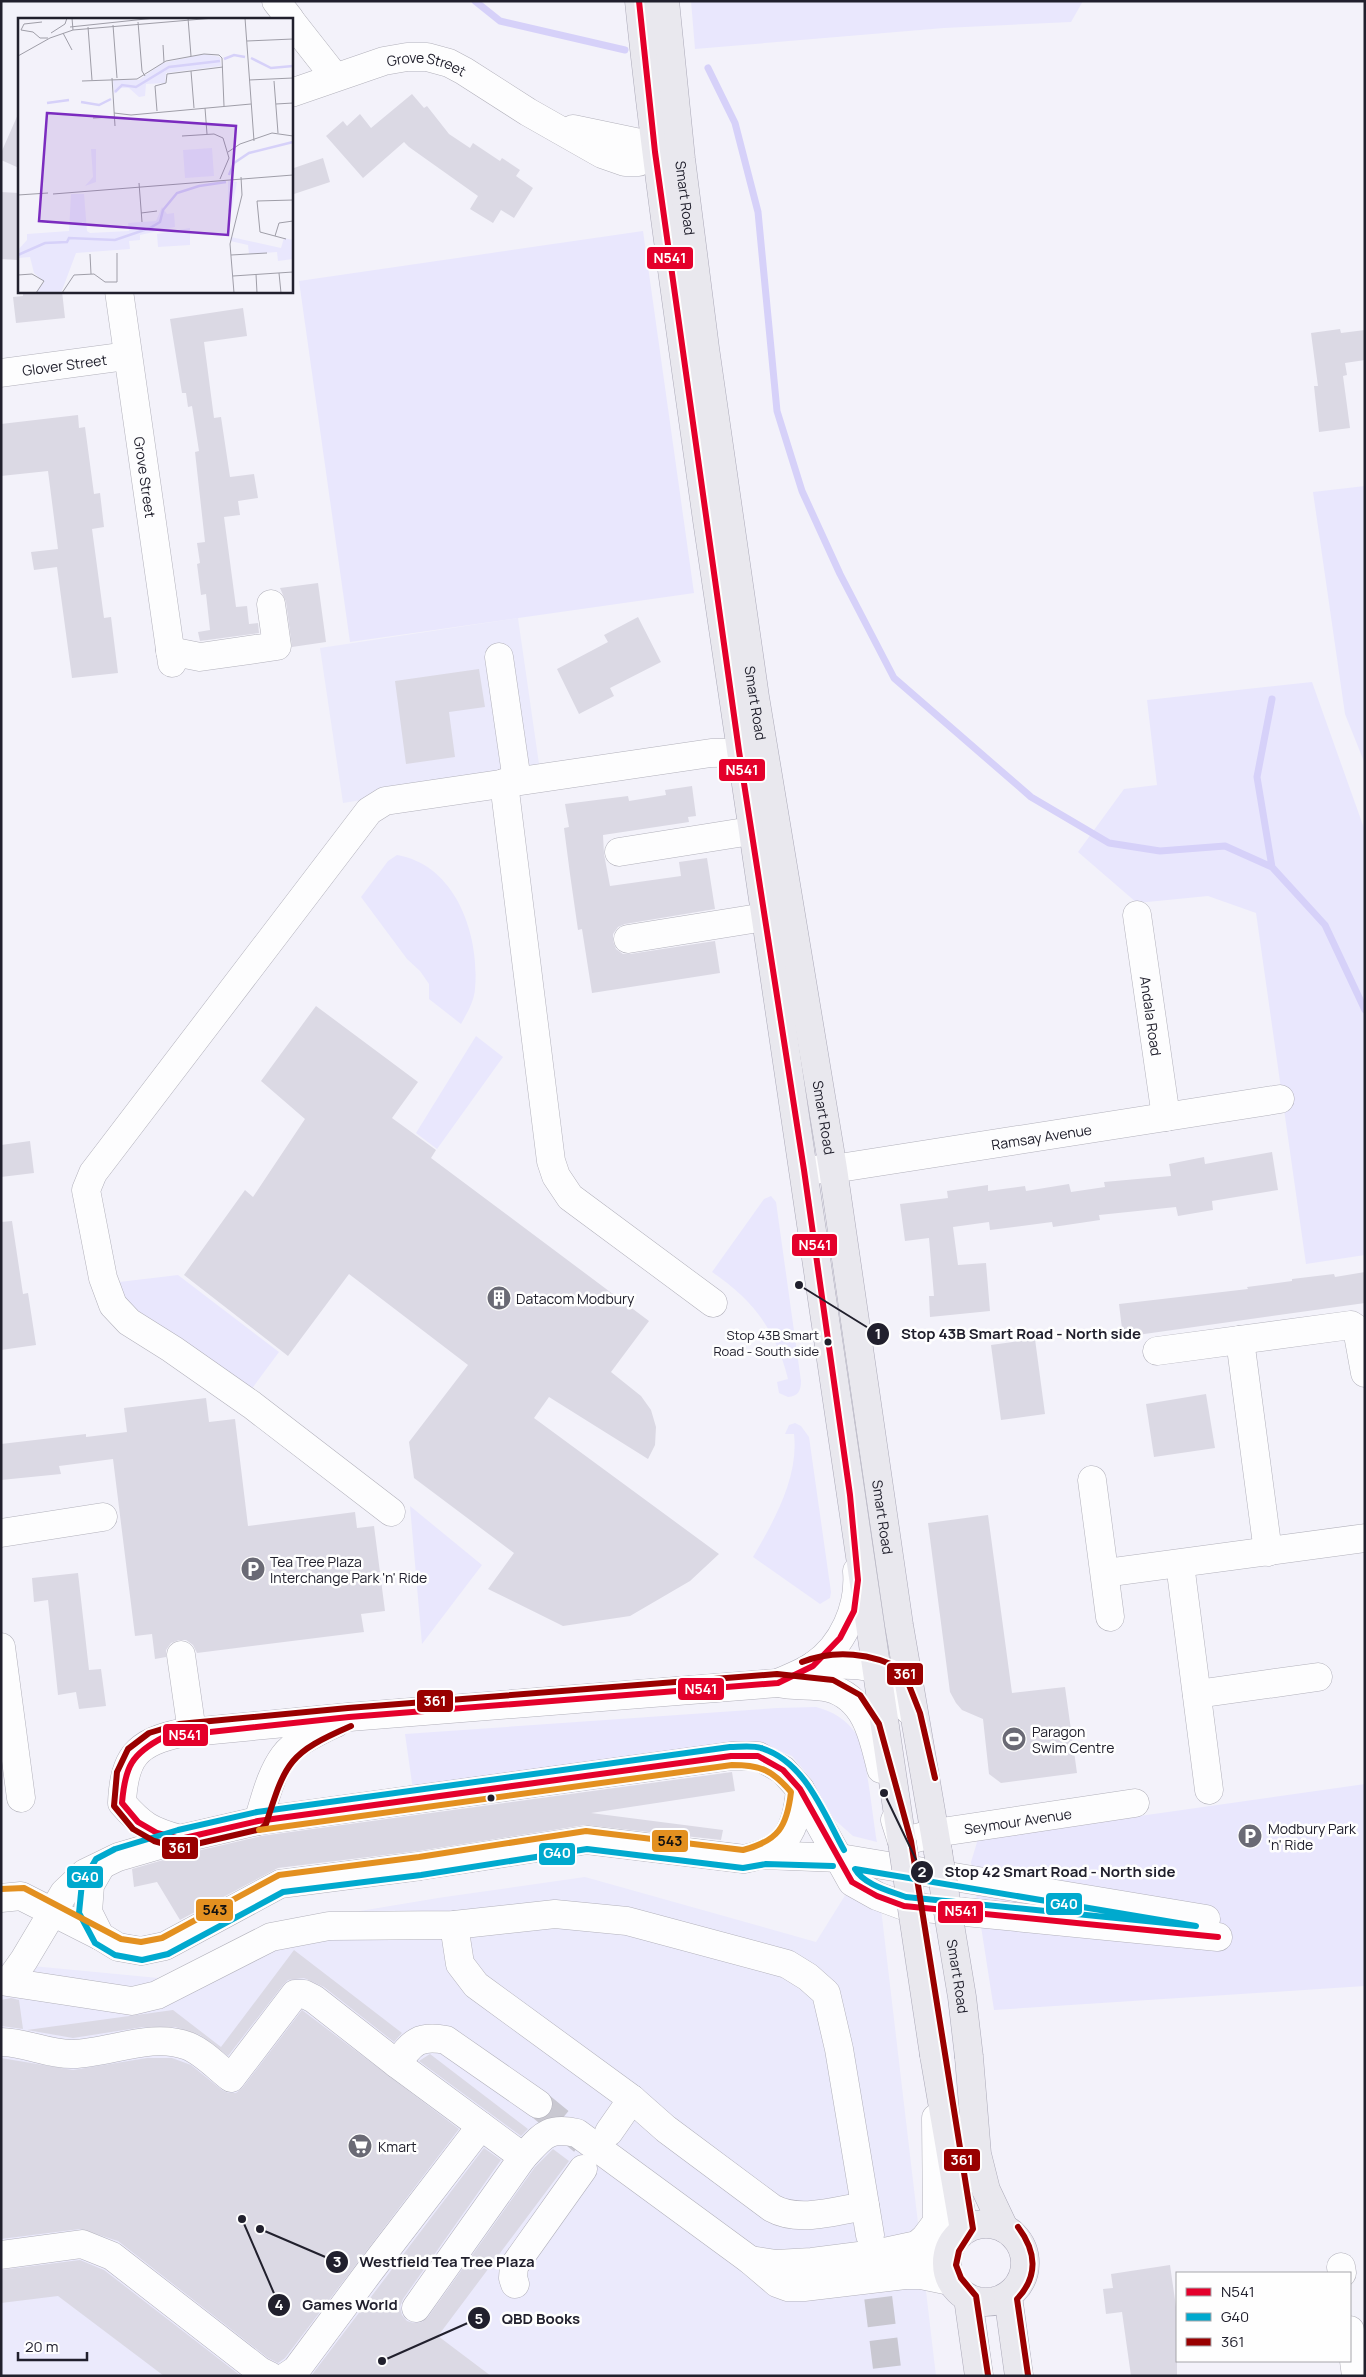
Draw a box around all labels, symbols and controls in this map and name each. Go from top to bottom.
inset map [18,18,292,292]
street label: Grove Street [385,47,470,80]
street label: Smart Road [672,159,700,236]
line badge: N541 [646,246,694,270]
text: N541 [654,248,686,267]
street label: Glover Street [21,349,108,380]
street label: Grove Street [130,435,161,519]
street label: Smart Road [741,665,771,742]
line badge: N541 [718,758,766,782]
text: N541 [726,760,758,779]
street label: Andala Road [1136,975,1167,1057]
street label: Smart Road [809,1079,840,1156]
street label: Ramsay Avenue [990,1119,1093,1154]
line badge: N541 [791,1233,838,1257]
text: N541 [799,1235,831,1254]
building icon: Datacom Modbury [486,1285,512,1311]
place label: Datacom Modbury [516,1289,635,1308]
callout: Stop 43B Smart Road - North side [866,1319,1151,1349]
text: 1 [875,1323,881,1344]
text: Stop 43B Smart Road - North side [901,1323,1141,1344]
place label: Stop 43B Smart Road - South side [713,1326,819,1360]
marker: Stop 43B Smart Road - South side [823,1337,833,1347]
street label: Smart Road [869,1479,898,1556]
place label: Tea Tree Plaza Interchange Park 'n' Ride [270,1552,427,1587]
parking icon: Tea Tree Plaza Interchange Park 'n' Ride [240,1556,266,1582]
line badge: 361 [886,1662,924,1686]
text: 361 [894,1664,916,1683]
line badge: N541 [677,1677,725,1701]
text: N541 [685,1679,717,1698]
line badge: 361 [416,1689,454,1713]
text: 361 [424,1691,446,1710]
place label: Paragon Swim Centre [1032,1722,1114,1757]
line badge: N541 [162,1723,209,1747]
text: N541 [169,1725,201,1744]
sports icon: Paragon Swim Centre [1001,1726,1027,1752]
unlabelled marker [486,1793,496,1803]
street label: Seymour Avenue [963,1803,1073,1838]
place label: Modbury Park 'n' Ride [1268,1819,1357,1854]
parking icon: Modbury Park 'n' Ride [1237,1823,1263,1849]
line badge: 543 [651,1829,689,1853]
text: 543 [658,1831,682,1850]
line badge: 361 [161,1836,199,1860]
text: 361 [169,1838,191,1857]
line badge: G40 [538,1842,576,1866]
text: G40 [543,1843,571,1862]
callout: Stop 42 Smart Road - North side [910,1857,1186,1887]
text: 2 [918,1861,927,1882]
text: Stop 42 Smart Road - North side [945,1861,1175,1882]
line badge: G40 [66,1865,104,1889]
text: G40 [71,1867,99,1886]
line badge: G40 [1045,1892,1083,1916]
text: G40 [1050,1894,1078,1913]
line badge: 543 [195,1898,234,1922]
text: 543 [203,1900,227,1919]
line badge: N541 [937,1900,984,1924]
text: N541 [945,1901,977,1920]
street label: Smart Road [943,1938,973,2015]
supermarket icon: Kmart [347,2133,373,2159]
place label: Kmart [378,2137,417,2156]
line badge: 361 [943,2148,981,2172]
text: 361 [951,2150,973,2169]
callout: Westfield Tea Tree Plaza [325,2247,545,2277]
text: 3 [333,2251,341,2272]
text: Westfield Tea Tree Plaza [359,2251,535,2272]
legend [1176,2272,1351,2362]
text: N541 [1221,2281,1255,2302]
callout: Games World [267,2290,407,2320]
text: 4 [274,2294,284,2315]
text: Games World [302,2294,398,2315]
callout: QBD Books [467,2303,590,2333]
text: G40 [1221,2306,1249,2327]
text: 5 [475,2308,484,2329]
text: QBD Books [502,2308,580,2329]
scale bar [18,2330,86,2362]
text: 361 [1221,2331,1244,2352]
text: 20 m [25,2336,58,2357]

